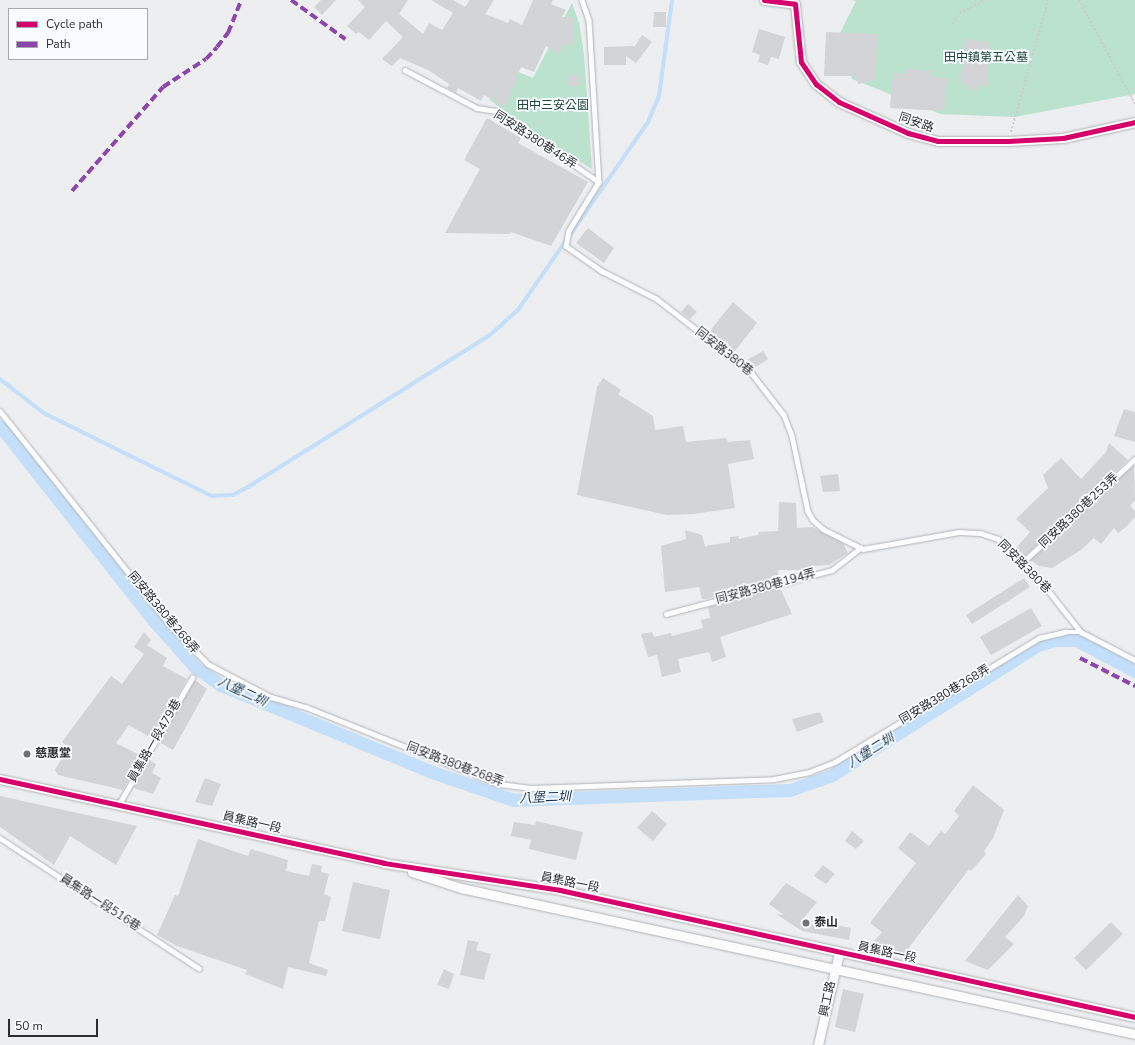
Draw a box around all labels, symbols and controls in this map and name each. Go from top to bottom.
legend [8,8,148,60]
text: Cycle path [46,16,103,32]
text: Path [46,36,71,52]
park label: 田中鎮第五公墓 [944,51,1028,65]
park label: 田中三安公園 [517,99,589,113]
street label: 同安路380巷46弄 [491,108,579,172]
street label: 同安路 [897,110,935,136]
street label: 同安路380巷 [692,325,756,379]
street label: 同安路380巷253弄 [1036,471,1122,551]
street label: 同安路380巷 [994,537,1054,597]
street label: 同安路380巷194弄 [714,567,818,607]
street label: 同安路380巷268弄 [124,569,202,657]
street label: 同安路380巷268弄 [897,662,993,728]
water label: 八堡二圳 [215,674,269,710]
street label: 員集路一段479巷 [125,697,185,785]
water label: 八堡二圳 [845,731,897,771]
street label: 同安路380巷268弄 [404,740,506,790]
place label: 慈惠堂 [35,747,71,761]
marker: 慈惠堂 [22,749,32,759]
water label: 八堡二圳 [519,789,571,807]
street label: 員集路一段 [221,809,283,837]
street label: 員集路一段 [539,870,601,896]
street label: 員集路一段516巷 [57,871,143,935]
place label: 泰山 [814,916,838,930]
marker: 泰山 [801,918,811,928]
street label: 員集路一段 [856,940,918,966]
street label: 興工路 [817,980,839,1018]
scale bar [10,1011,100,1037]
text: 50 m [15,1018,43,1034]

